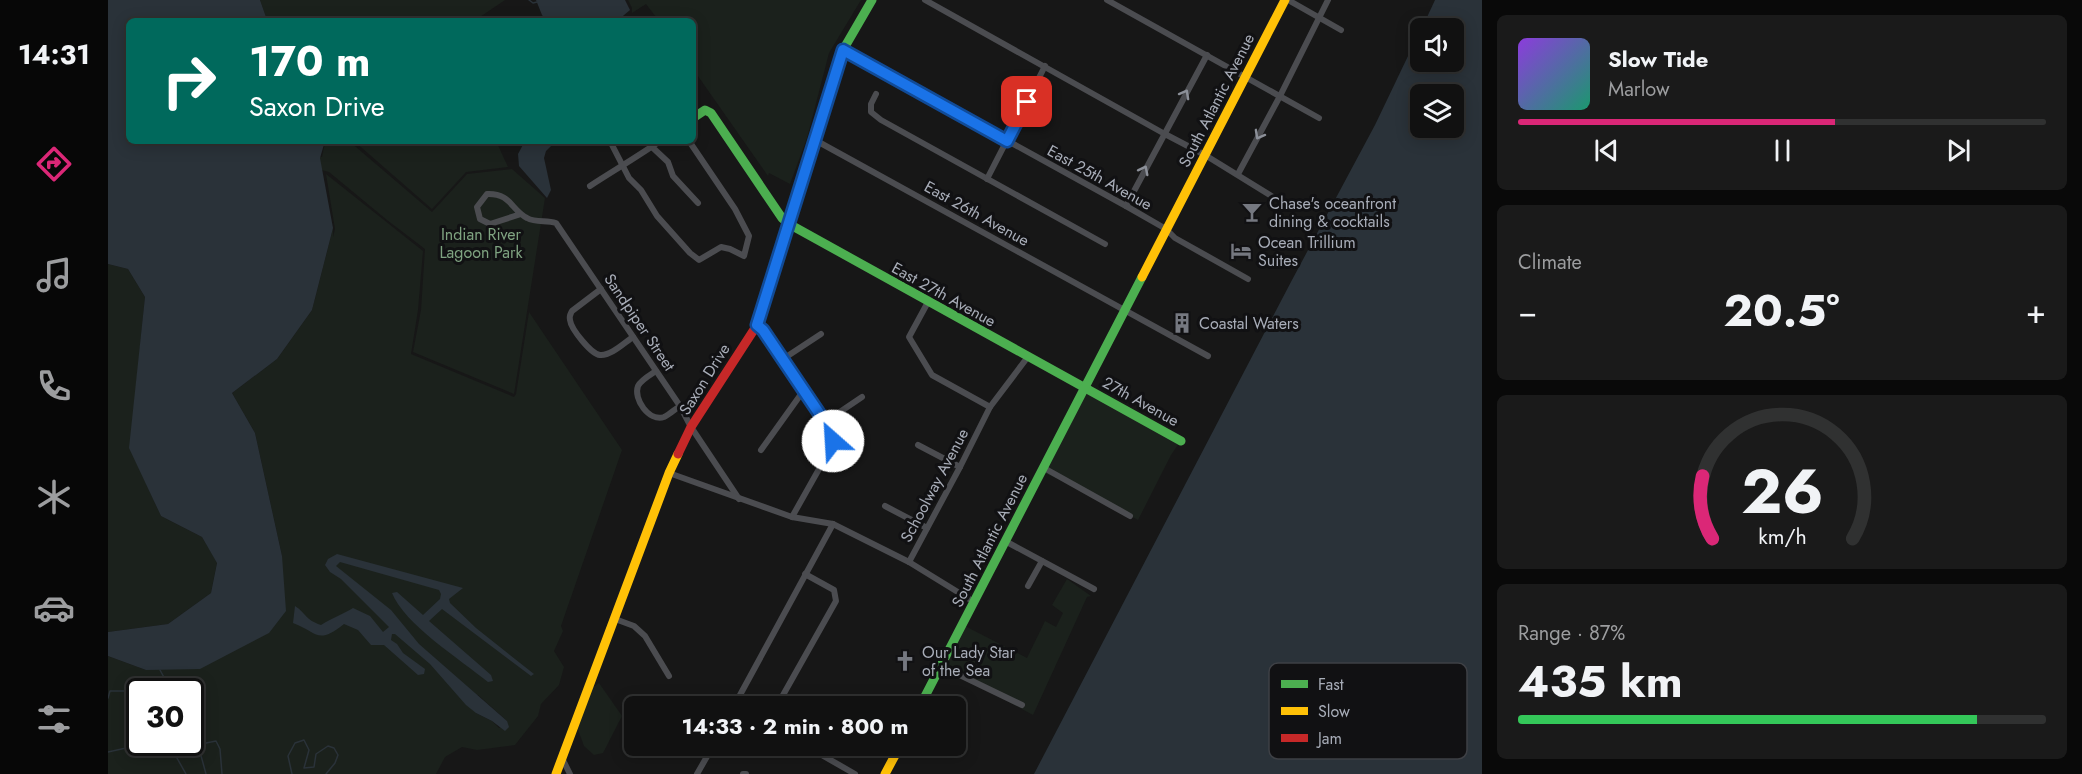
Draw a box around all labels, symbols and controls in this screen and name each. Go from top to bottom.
map controls [1410,18,1464,138]
button: sound [1410,18,1464,72]
street label: South Atlantic Avenue [1173,29,1260,171]
text: 170 m [249,31,371,92]
text: 14:31 [18,35,90,74]
icon: right [150,42,228,120]
text: Slow Tide [1608,43,1708,75]
text: Marlow [1608,75,1670,104]
pin [1001,76,1052,127]
button: layers [1410,84,1464,138]
icon: arrive [1010,85,1043,118]
text: Saxon Drive [249,87,385,126]
one-way arrow [1178,90,1189,100]
one-way arrow [1255,128,1266,139]
icon: previous [1590,134,1623,167]
icon: pause [1766,134,1799,167]
icon: next [1942,134,1975,167]
street label: East 25th Avenue [1043,139,1156,216]
icon: directions [33,143,75,185]
one-way arrow [1137,165,1149,176]
street label: East 26th Avenue [920,175,1033,252]
place label: Chase's oceanfront dining & cocktails [1269,192,1396,233]
bar icon: Chase's oceanfront dining & cocktails [1240,200,1264,224]
park label: Indian River Lagoon Park [439,223,524,264]
place label: Ocean Trillium Suites [1258,231,1356,272]
hotel icon: Ocean Trillium Suites [1229,239,1253,263]
text: Climate [1518,248,1582,277]
icon: music [33,254,75,296]
street label: East 27th Avenue [887,256,1000,333]
street label: Sandpiper Street [598,269,681,376]
text: 20.5° [1723,278,1840,343]
text: − [1518,288,1537,335]
text: + [2026,288,2046,335]
building icon: Coastal Waters [1170,311,1194,335]
place label: Coastal Waters [1199,312,1299,335]
street label: Saxon Drive [673,339,735,419]
icon: phone [33,365,75,407]
street label: 27th Avenue [1098,371,1183,432]
position arrow [801,409,865,473]
street label: Schoolway Avenue [895,424,974,546]
text: 26 [1741,446,1823,536]
street label: South Atlantic Avenue [946,469,1033,611]
icon: climate [33,476,75,518]
text: km/h [1758,521,1806,552]
icon: car [33,587,75,629]
text: Range · 87% [1518,619,1625,648]
place label: Our Lady Star of the Sea [922,641,1015,682]
church icon: Our Lady Star of the Sea [893,649,917,673]
text: 435 km [1518,649,1683,714]
legend [1269,663,1467,759]
text: Fast [1318,673,1344,696]
speed limit sign: 30 [126,678,204,756]
icon: filters [33,698,75,740]
text: Slow [1318,700,1350,723]
text: 14:33 · 2 min · 800 m [682,710,908,742]
text: Jam [1316,727,1342,750]

